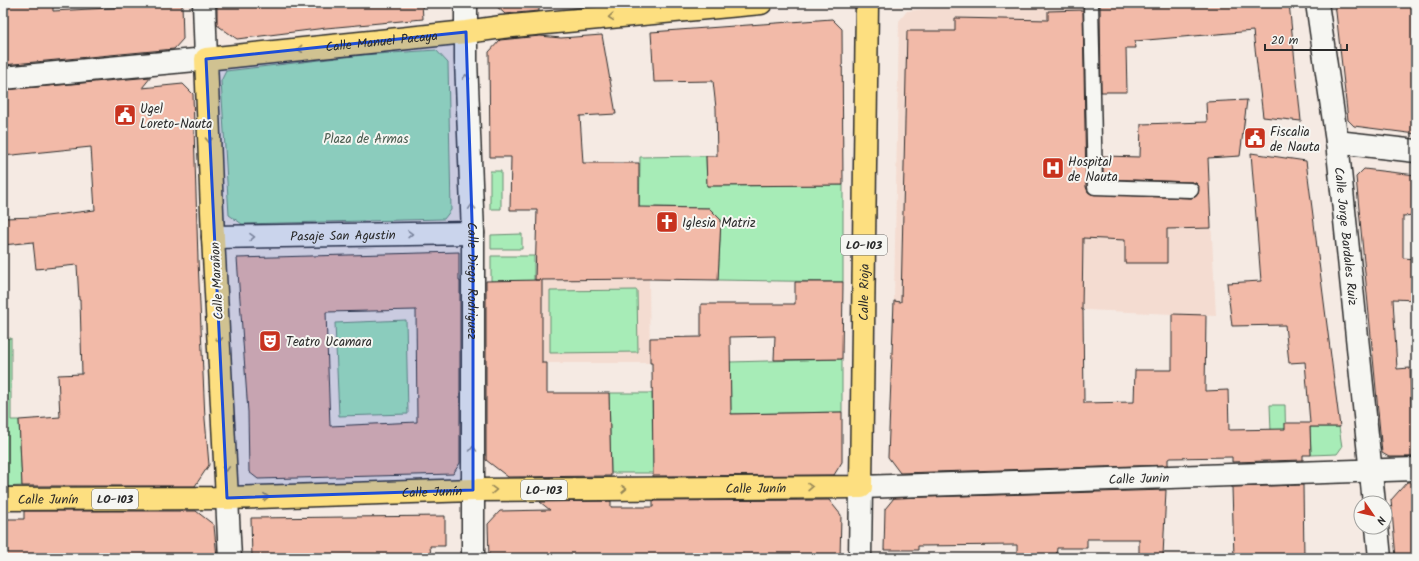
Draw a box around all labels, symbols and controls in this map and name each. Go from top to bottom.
one-way arrow [608,12,614,21]
street label: Calle Manuel Pacaya [325,26,439,59]
scale bar [1265,26,1347,52]
text: 20 m [1271,31,1299,50]
one-way arrow [297,44,303,53]
one-way arrow [462,74,471,80]
place label: Ugel Loreto-Nauta [140,99,212,135]
public building icon: Ugel Loreto-Nauta [112,102,138,128]
place label: Fiscalia de Nauta [1270,122,1320,158]
public building icon: Fiscalia de Nauta [1242,125,1268,151]
park label: Plaza de Armas [323,129,409,150]
one-way arrow [205,137,213,143]
place label: Hospital de Nauta [1068,152,1118,188]
hospital icon: Hospital de Nauta [1040,155,1066,181]
street label: Calle Jorge Bardales Ruiz [1328,166,1363,307]
one-way arrow [467,204,476,210]
church icon: Iglesia Matriz [654,209,680,235]
place label: Iglesia Matriz [682,213,756,234]
street label: Calle Diego Rodriguez [461,222,482,340]
street label: Pasaje San Agustin [290,225,396,248]
one-way arrow [407,230,413,238]
one-way arrow [249,233,255,241]
road number: LO-103 [841,235,887,255]
street label: Calle Marañon [205,241,230,320]
street label: Calle Rioja [854,263,876,321]
theatre icon: Teatro Ucamara [257,328,283,354]
place label: Teatro Ucamara [286,332,372,353]
one-way arrow [214,337,223,343]
one-way arrow [469,446,477,452]
one-way arrow [221,466,230,472]
street label: Calle Junin [1108,468,1170,491]
street label: Calle Junín [725,479,786,500]
road number: LO-103 [521,480,567,500]
street label: Calle Junín [401,481,463,504]
one-way arrow [807,483,813,491]
one-way arrow [621,485,627,493]
one-way arrow [491,486,497,494]
road number: LO-103 [92,489,138,509]
street label: Calle Junín [18,490,78,511]
one-way arrow [263,492,269,501]
north arrow [1353,495,1393,535]
text: N [1371,512,1390,528]

